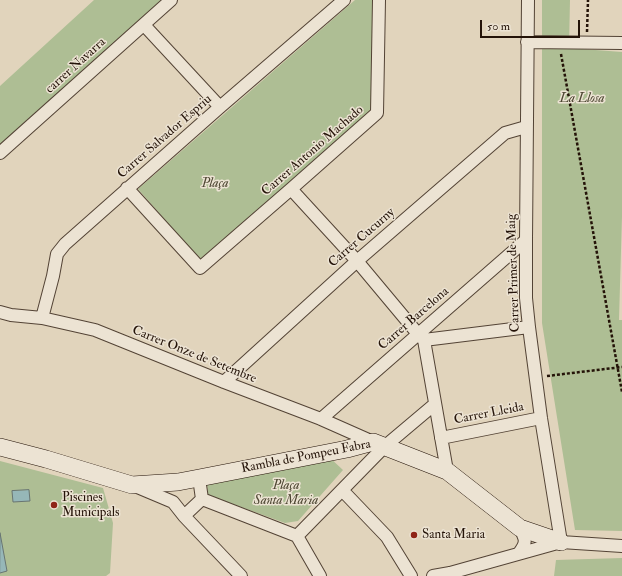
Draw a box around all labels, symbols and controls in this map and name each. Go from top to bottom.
scale bar [482,12,582,38]
text: 50 m [487,19,510,34]
street label: carrer Navarra [43,35,109,97]
park label: La Llosa [559,91,605,107]
street label: Carrer Salvador Espriu [115,92,215,182]
street label: Carrer Antonio Machado [259,103,367,199]
park label: Plaça [201,176,229,192]
street label: Carrer Cucurny [326,205,398,271]
street label: Carrer Primer de Maig [504,213,524,333]
street label: Carrer Barcelona [376,284,452,354]
street label: Carrer Onze de Setembre [130,323,258,387]
street label: Carrer Lleida [453,400,525,428]
street label: Rambla de Pompeu Fabra [240,437,372,477]
park label: Plaça Santa Maria [254,478,318,509]
place label: Piscines Municipals [62,490,120,521]
marker: Piscines Municipals [49,500,59,510]
place label: Santa Maria [422,527,485,543]
marker: Santa Maria [409,530,419,540]

